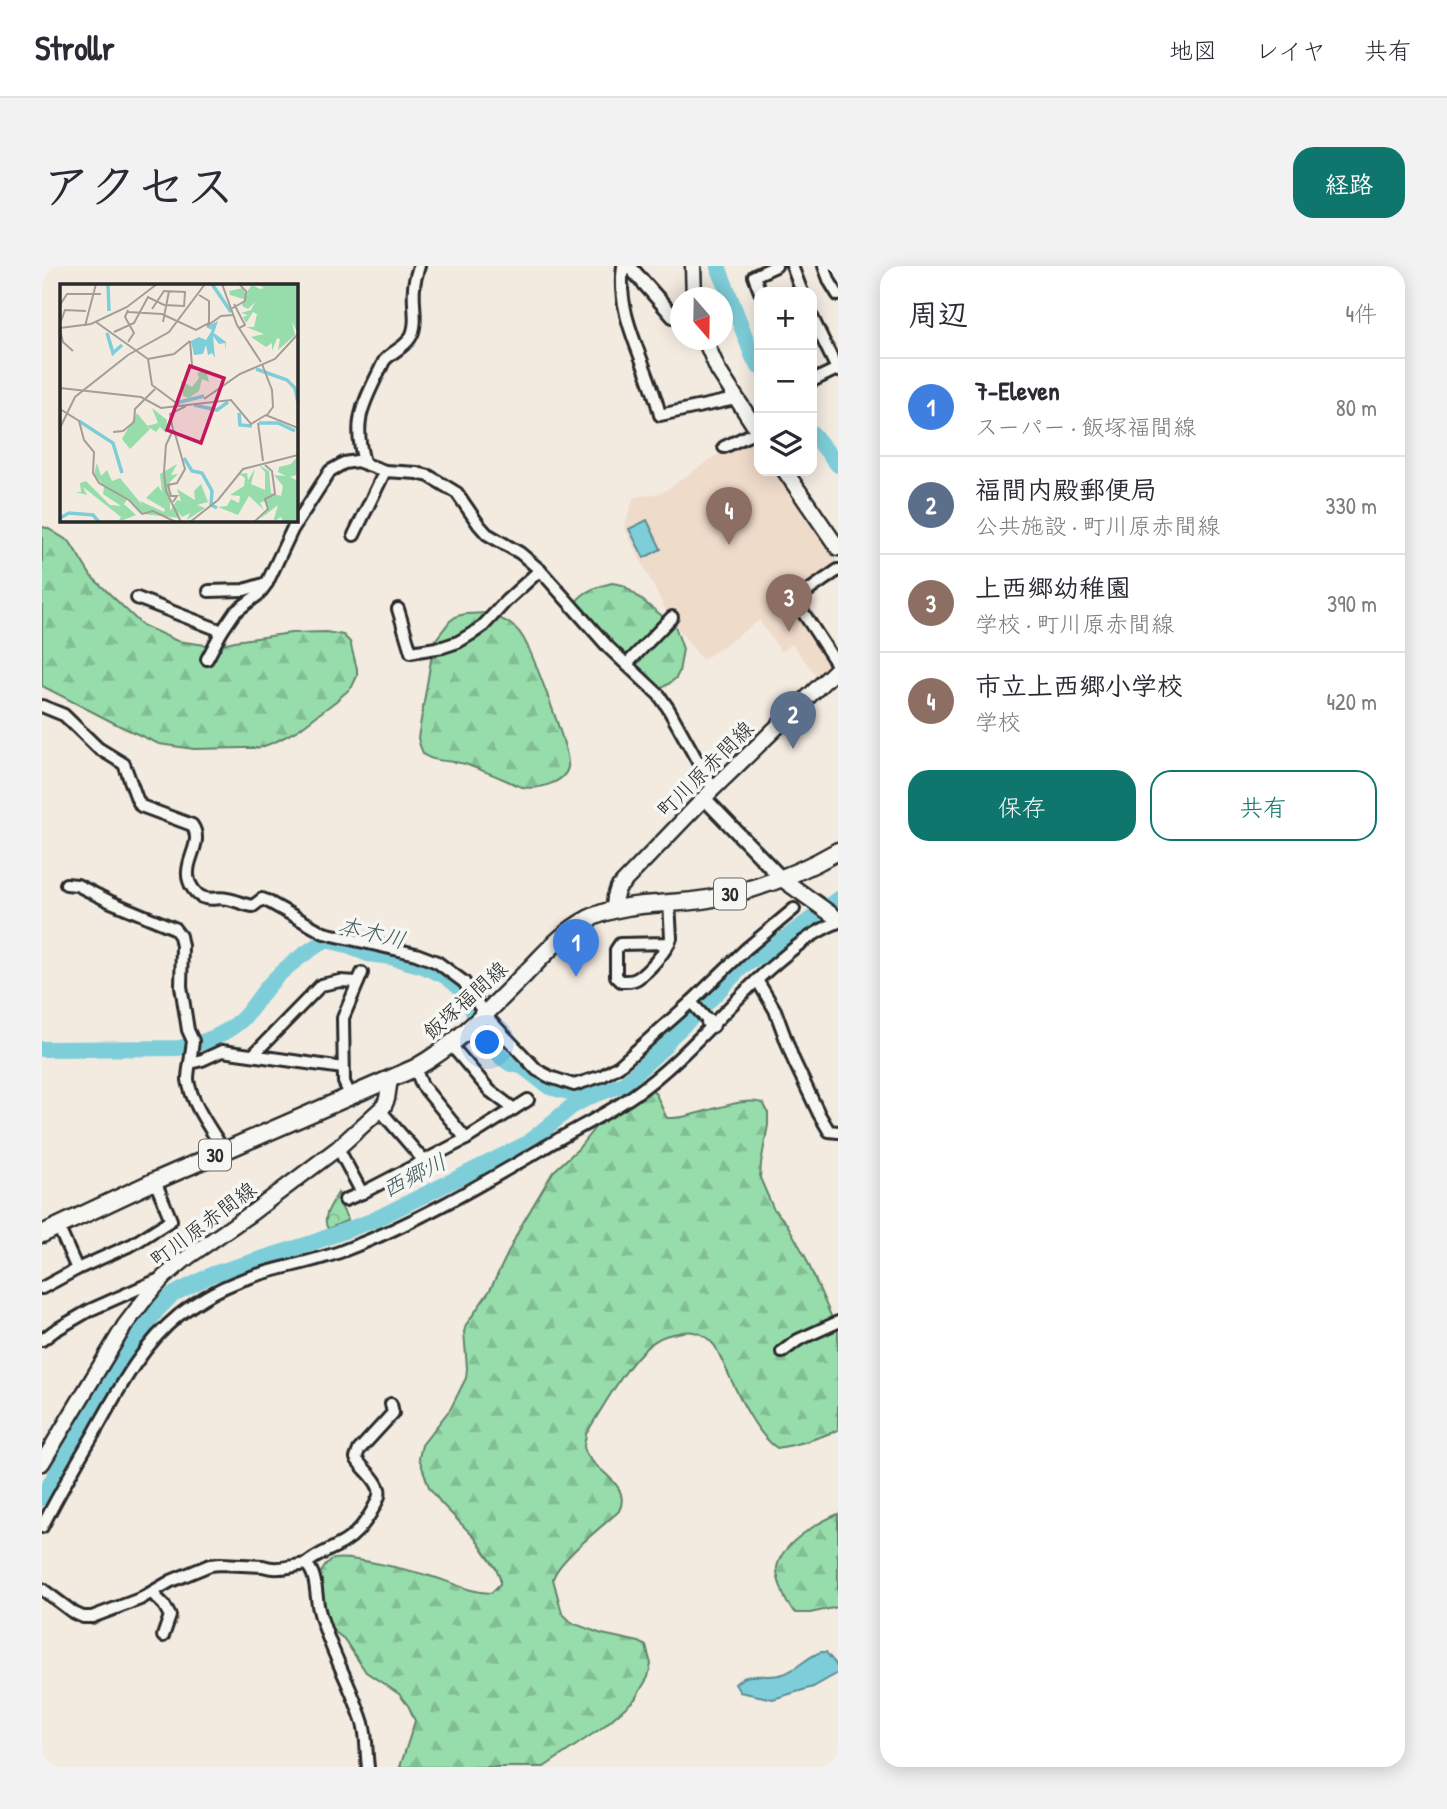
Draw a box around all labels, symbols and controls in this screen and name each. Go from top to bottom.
text: Strollr [35,26,114,70]
text: 地図 [1169,34,1217,66]
text: レイヤ [1255,34,1326,66]
text: 共有 [1364,34,1412,66]
button: 経路 [1293,147,1405,218]
text: アクセス [42,152,235,218]
inset map [60,284,298,522]
north arrow [670,287,733,350]
map controls [754,287,817,476]
button: + [754,287,817,350]
text: 周辺 [908,294,968,334]
text: 4件 [1345,298,1377,329]
button: − [754,350,817,413]
text: 7-Eleven [975,373,1060,408]
text: 1 [927,392,935,423]
text: 80 m [1336,392,1377,423]
text: スーパー · 飯塚福間線 [975,411,1196,442]
button: layers [754,413,817,476]
text: 福間内殿郵便局 [975,472,1157,507]
pin: 4 [706,487,752,545]
text: 2 [926,490,936,521]
text: 330 m [1325,490,1377,521]
text: 公共施設 · 町川原赤間線 [975,510,1220,541]
text: 上西郷幼稚園 [975,570,1131,605]
pin: 3 [766,574,812,632]
text: 3 [926,588,936,619]
text: 390 m [1327,588,1377,619]
text: 学校 · 町川原赤間線 [975,608,1174,639]
text: 市立上西郷小学校 [975,668,1183,703]
text: 4 [927,686,935,717]
text: 420 m [1326,686,1377,717]
pin: 2 [770,691,816,749]
text: 学校 [975,706,1021,737]
street label: 町川原赤間線 [650,714,760,824]
button: 保存 [908,770,1136,841]
button: 共有 [1150,770,1377,841]
road number: 30 [714,878,746,909]
water label: 本木川 [335,909,409,955]
pin: 1 [553,919,599,977]
street label: 飯塚福間線 [416,954,514,1046]
your location [470,1025,504,1059]
road number: 30 [199,1140,231,1170]
water label: 西郷川 [376,1146,452,1204]
street label: 町川原赤間線 [144,1175,262,1273]

